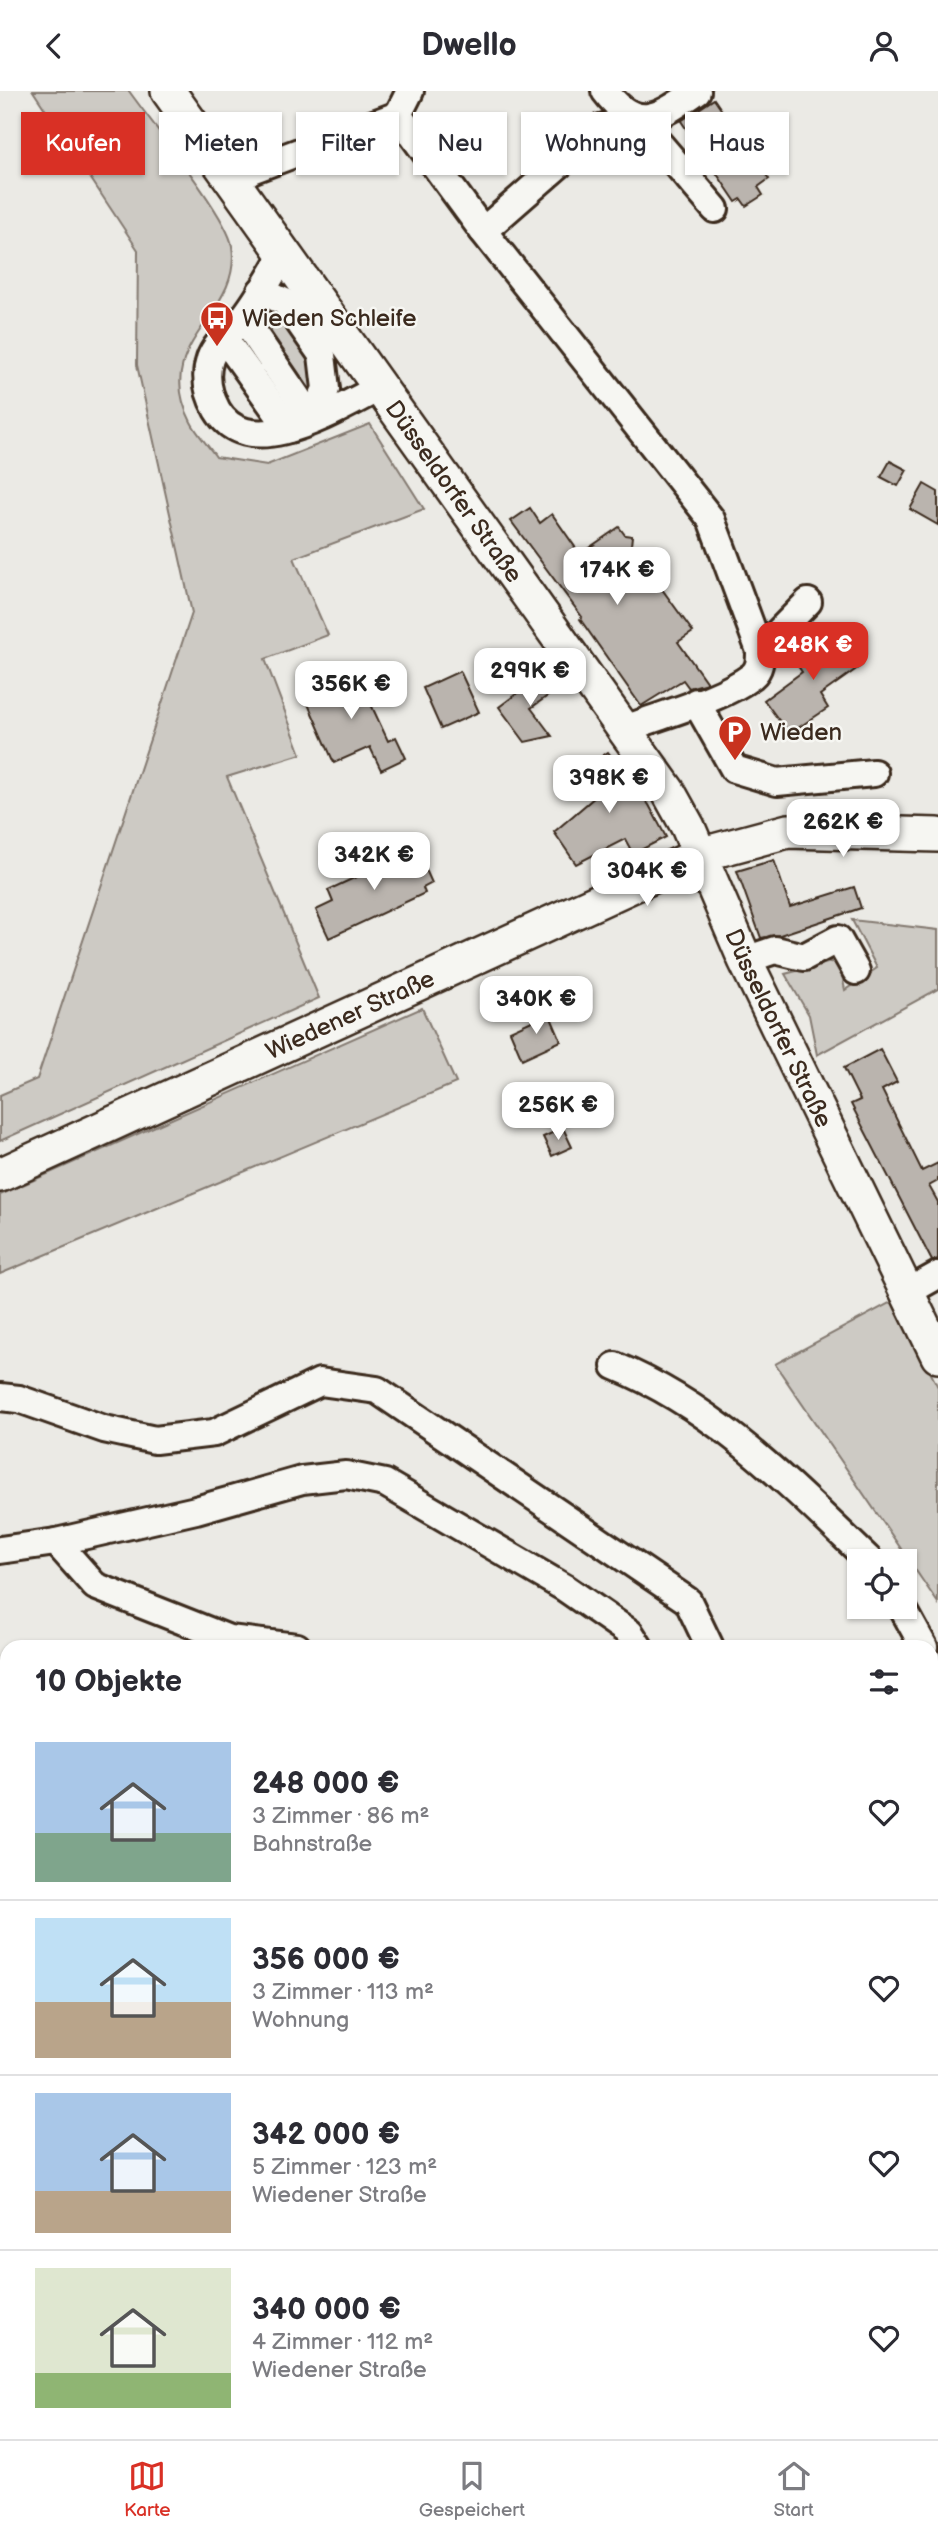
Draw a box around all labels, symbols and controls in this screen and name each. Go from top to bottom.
text: Dwello [421,26,517,65]
icon: back [35,27,73,65]
icon: person [865,27,903,65]
chip: Kaufen [21,112,145,175]
chip: Mieten [159,112,282,175]
chip: Filter [296,112,399,175]
chip: Neu [413,112,507,175]
chip: Wohnung [521,112,671,175]
chip: Haus [685,112,789,175]
bus stop icon: Wieden Schleife [198,299,236,348]
place label: Wieden Schleife [242,304,416,333]
street label: Düsseldorfer Straße [379,395,528,588]
pin: 174K € [560,547,674,607]
text: 174K € [579,556,655,584]
pin: 248K € [756,623,870,682]
text: 248K € [773,631,853,659]
pin: 299K € [473,649,587,708]
text: 299K € [490,657,570,685]
pin: 356K € [294,661,408,721]
text: 356K € [311,670,391,698]
parking icon: Wieden [716,713,754,762]
place label: Wieden [760,718,842,747]
pin: 398K € [552,755,666,815]
text: 398K € [569,764,649,792]
pin: 262K € [786,799,900,859]
text: 262K € [803,808,883,836]
pin: 342K € [317,833,431,892]
text: 342K € [334,841,414,869]
pin: 304K € [590,849,704,908]
text: 304K € [607,857,687,885]
street label: Düsseldorfer Straße [718,924,838,1132]
street label: Wiedener Straße [261,964,439,1066]
pin: 340K € [479,977,593,1036]
text: 340K € [496,985,576,1013]
pin: 256K € [501,1083,615,1142]
text: 256K € [518,1091,598,1119]
map controls [847,1549,917,1619]
button: locate [847,1549,917,1619]
icon: filters [865,1663,903,1701]
text: 10 Objekte [35,1664,182,1700]
text: 248 000 € [252,1766,399,1802]
icon: home [91,1770,175,1854]
icon: heart [865,1793,903,1831]
text: 3 Zimmer · 86 m² [252,1802,429,1830]
text: Bahnstraße [252,1830,372,1858]
text: 356 000 € [252,1942,400,1978]
icon: home [91,1946,175,2030]
icon: heart [865,1969,903,2007]
text: 3 Zimmer · 113 m² [252,1978,434,2006]
text: Wohnung [252,2006,349,2034]
text: 342 000 € [252,2117,400,2153]
icon: home [91,2121,175,2205]
icon: heart [865,2144,903,2182]
text: 5 Zimmer · 123 m² [252,2153,437,2181]
text: Wiedener Straße [252,2181,427,2209]
text: 340 000 € [252,2292,401,2328]
icon: home [91,2296,175,2380]
icon: heart [865,2319,903,2357]
text: 4 Zimmer · 112 m² [252,2328,433,2356]
text: Wiedener Straße [252,2356,427,2384]
tab: Karte [124,2457,171,2522]
tab: Gespeichert [419,2457,525,2522]
tab: Start [773,2457,814,2522]

